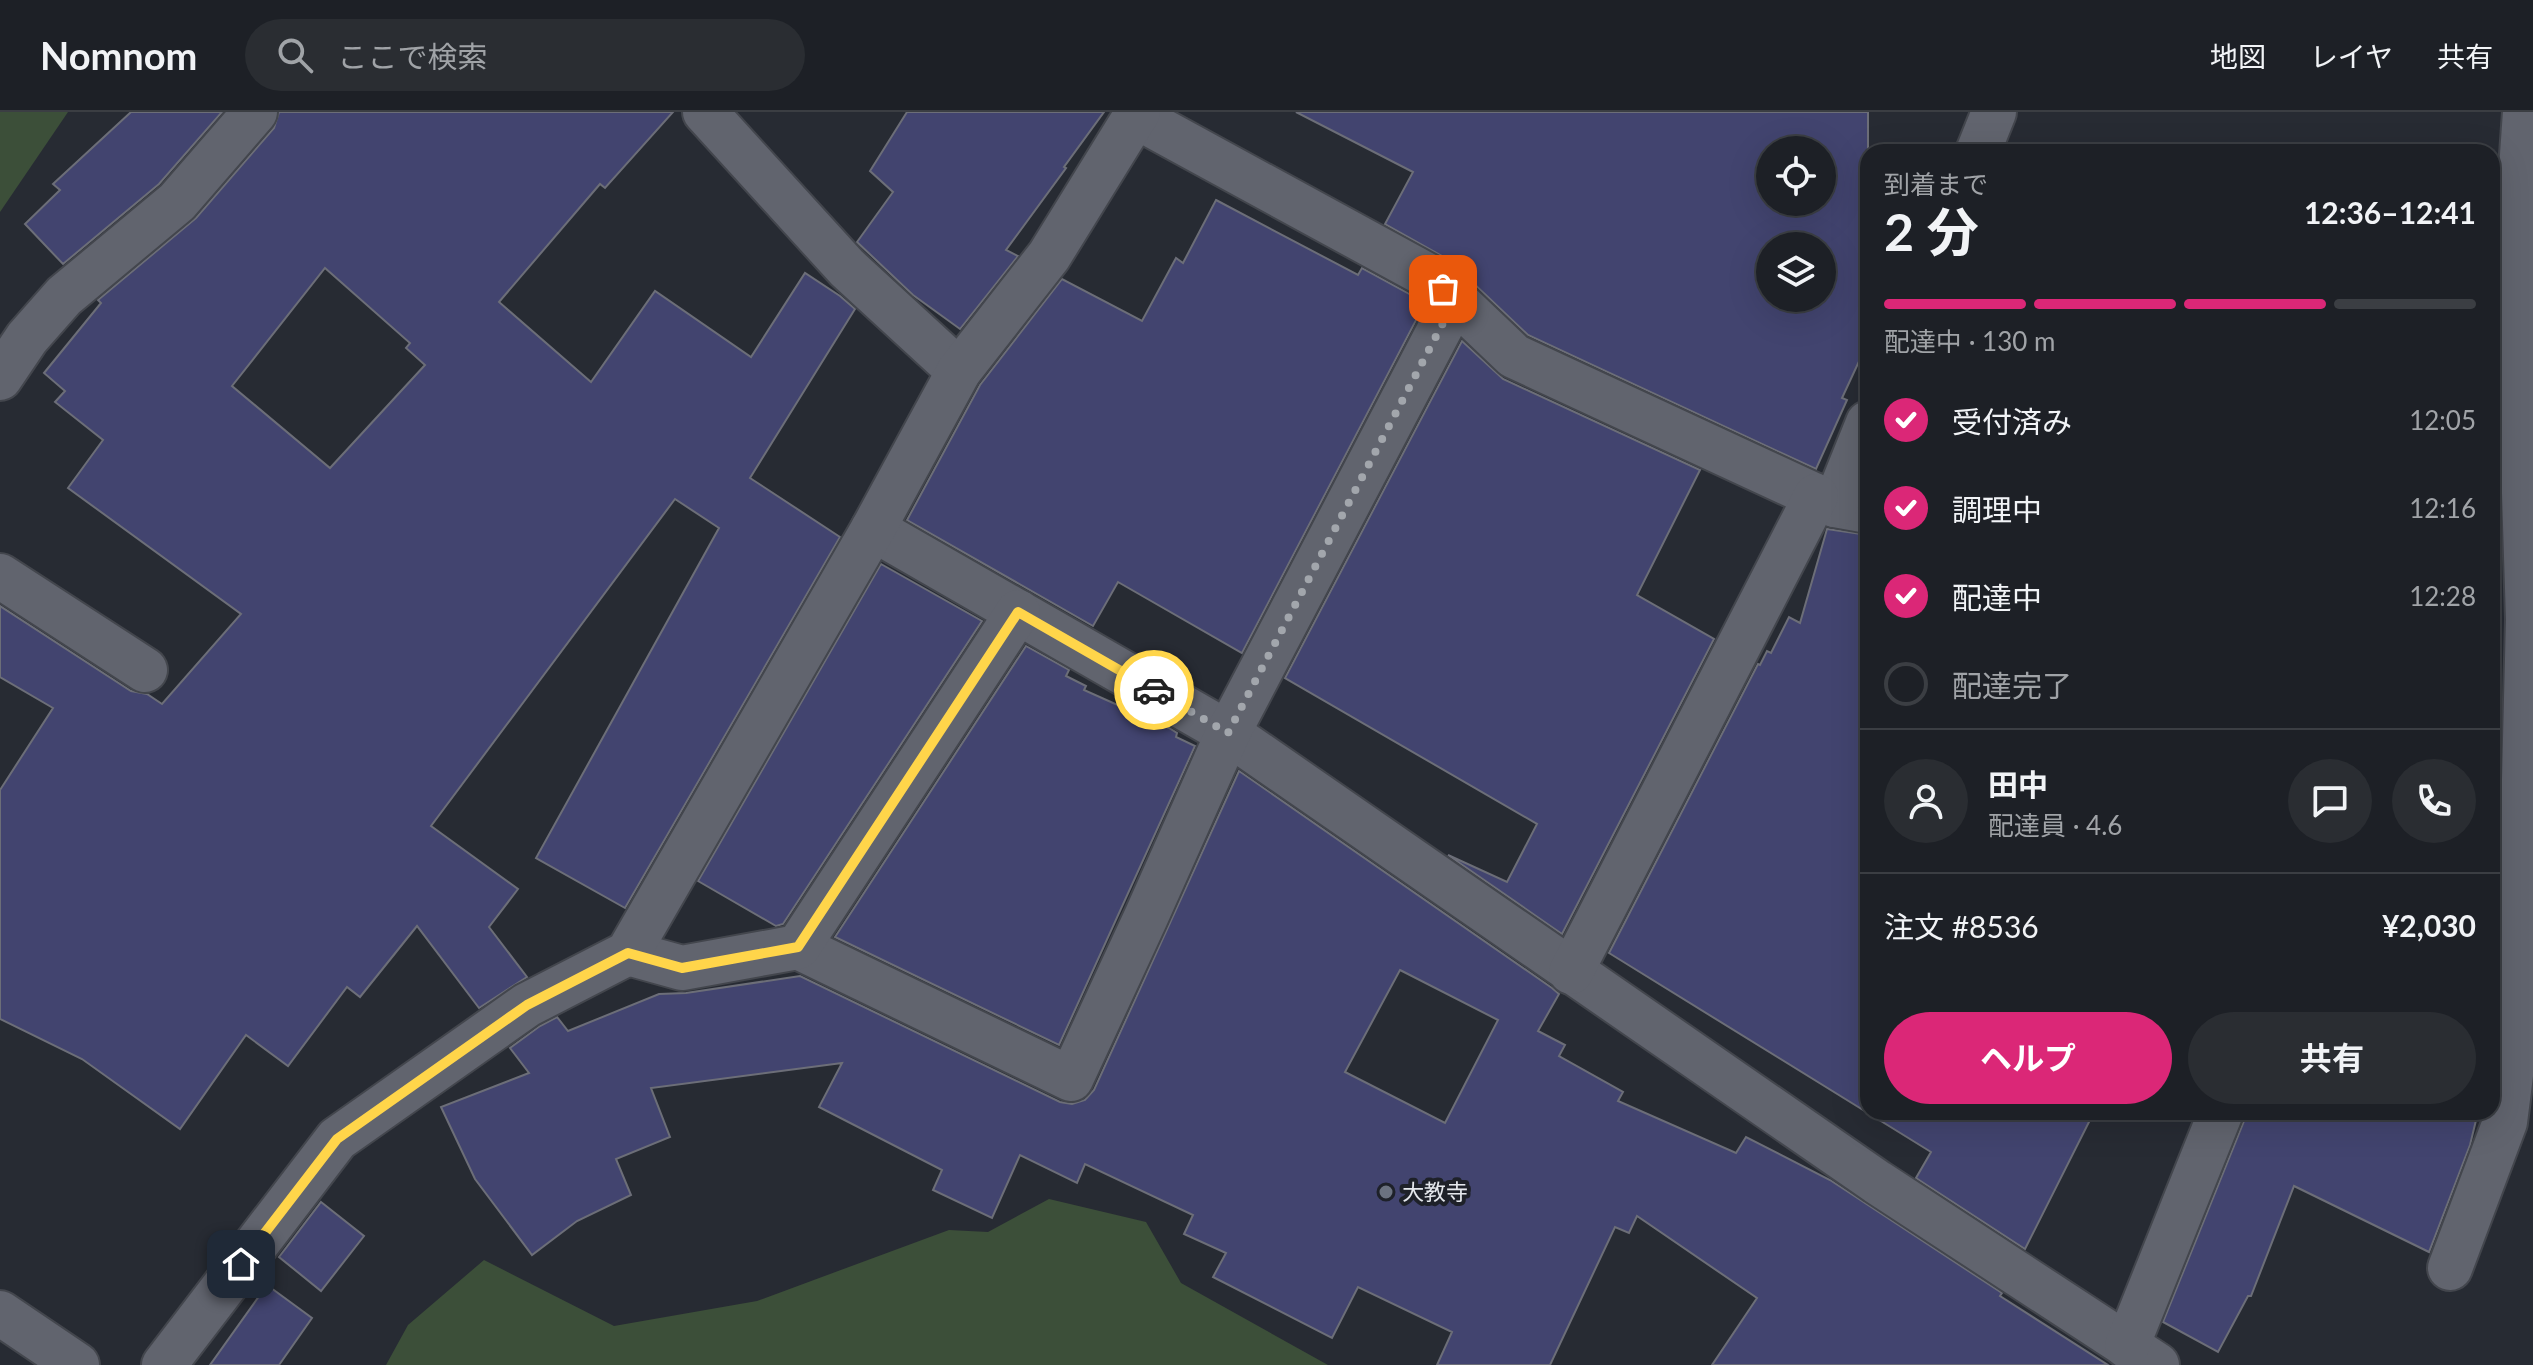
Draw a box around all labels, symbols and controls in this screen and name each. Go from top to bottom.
search box [245,19,805,91]
text: Nomnom [40,32,197,78]
icon: search [273,33,317,77]
text: ここで検索 [337,38,487,74]
text: 地図 [2210,39,2266,73]
text: レイヤ [2310,39,2393,73]
text: 共有 [2437,39,2493,73]
map controls [1756,136,1836,312]
button: locate [1756,136,1836,216]
text: 到着まで [1884,168,1988,200]
text: 12:36–12:41 [2304,194,2476,230]
text: 2 分 [1884,200,1979,262]
button: layers [1756,232,1836,312]
pin [1409,255,1477,323]
icon: bag [1421,267,1465,311]
text: 配達中 · 130 m [1884,325,2055,357]
icon: check [1884,398,1928,442]
text: 受付済み [1952,403,2072,439]
text: 12:05 [2409,404,2476,436]
icon: check [1884,486,1928,530]
text: 調理中 [1952,491,2042,527]
text: 12:16 [2409,492,2476,524]
icon: check [1884,574,1928,618]
text: 配達中 [1952,579,2042,615]
text: 12:28 [2409,580,2476,612]
courier [1114,650,1194,730]
text: 配達完了 [1952,667,2072,703]
icon: car [1132,668,1176,712]
button: person [1884,759,1968,843]
button: chat [2288,759,2372,843]
button: phone [2392,759,2476,843]
text: 田中 [1988,766,2048,802]
text: 配達員 · 4.6 [1988,809,2122,841]
text: ¥2,030 [2382,907,2476,943]
text: 注文 #8536 [1884,908,2039,944]
button: ヘルプ [1884,1012,2172,1104]
button: 共有 [2188,1012,2476,1104]
place label: 大教寺 [1402,1178,1468,1205]
marker: 大教寺 [1377,1183,1395,1201]
pin [207,1230,275,1298]
icon: home [219,1242,263,1286]

